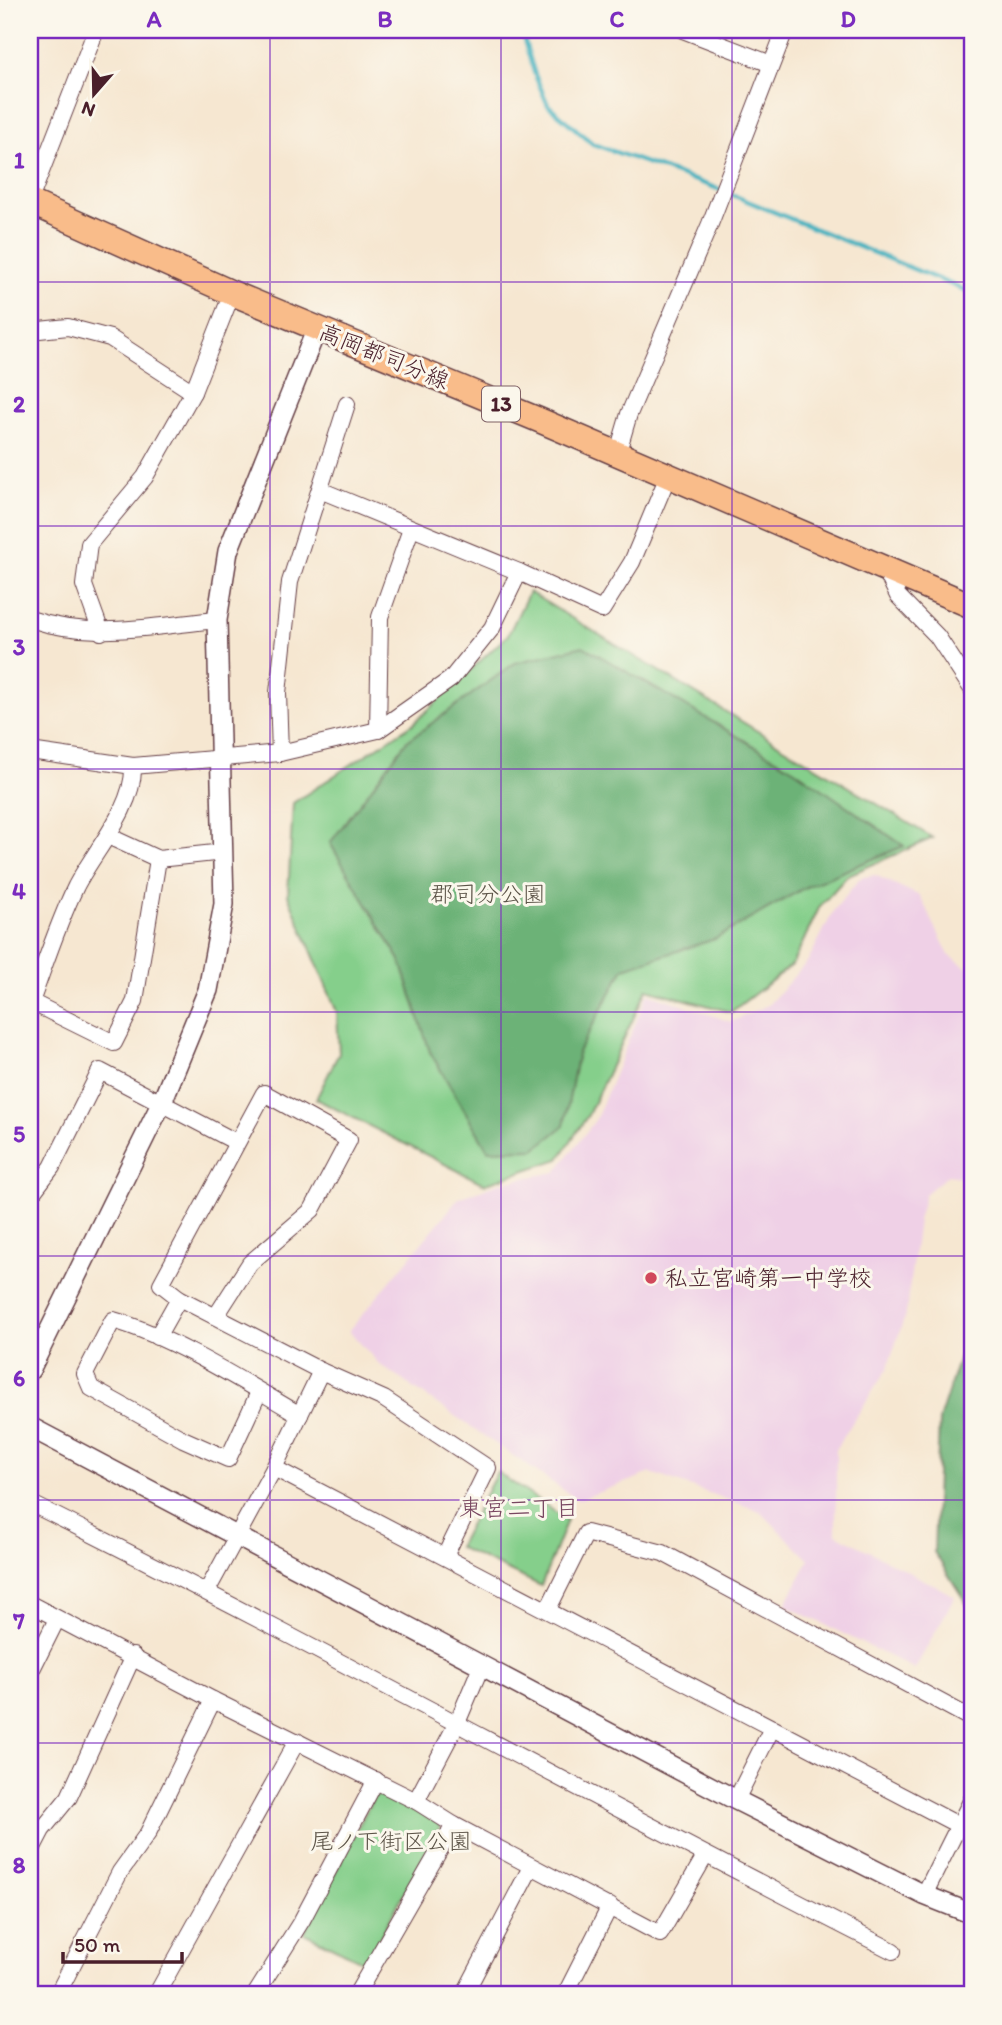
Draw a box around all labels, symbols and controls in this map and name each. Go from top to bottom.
text: A [146,5,162,33]
text: B [378,5,393,33]
text: C [610,5,625,33]
text: D [840,5,856,33]
north arrow [60,60,130,130]
text: N [78,97,98,123]
text: 1 [14,146,25,174]
street label: 高岡都司分線 [315,317,453,395]
road number: 13 [482,386,520,422]
text: 2 [13,390,26,418]
text: 3 [13,633,26,661]
text: 4 [12,877,26,905]
park label: 郡司分公園 [431,880,546,908]
text: 5 [13,1120,25,1148]
place label: 私立宮崎第一中学校 [665,1264,872,1292]
marker: 私立宮崎第一中学校 [643,1270,659,1286]
text: 6 [13,1364,25,1392]
district label: 東宮二丁目 [459,1493,579,1522]
text: 7 [12,1607,25,1635]
park label: 尾ノ下街区公園 [311,1827,472,1855]
text: 8 [13,1851,26,1879]
scale bar [63,1920,182,1964]
text: 50 m [74,1932,121,1957]

